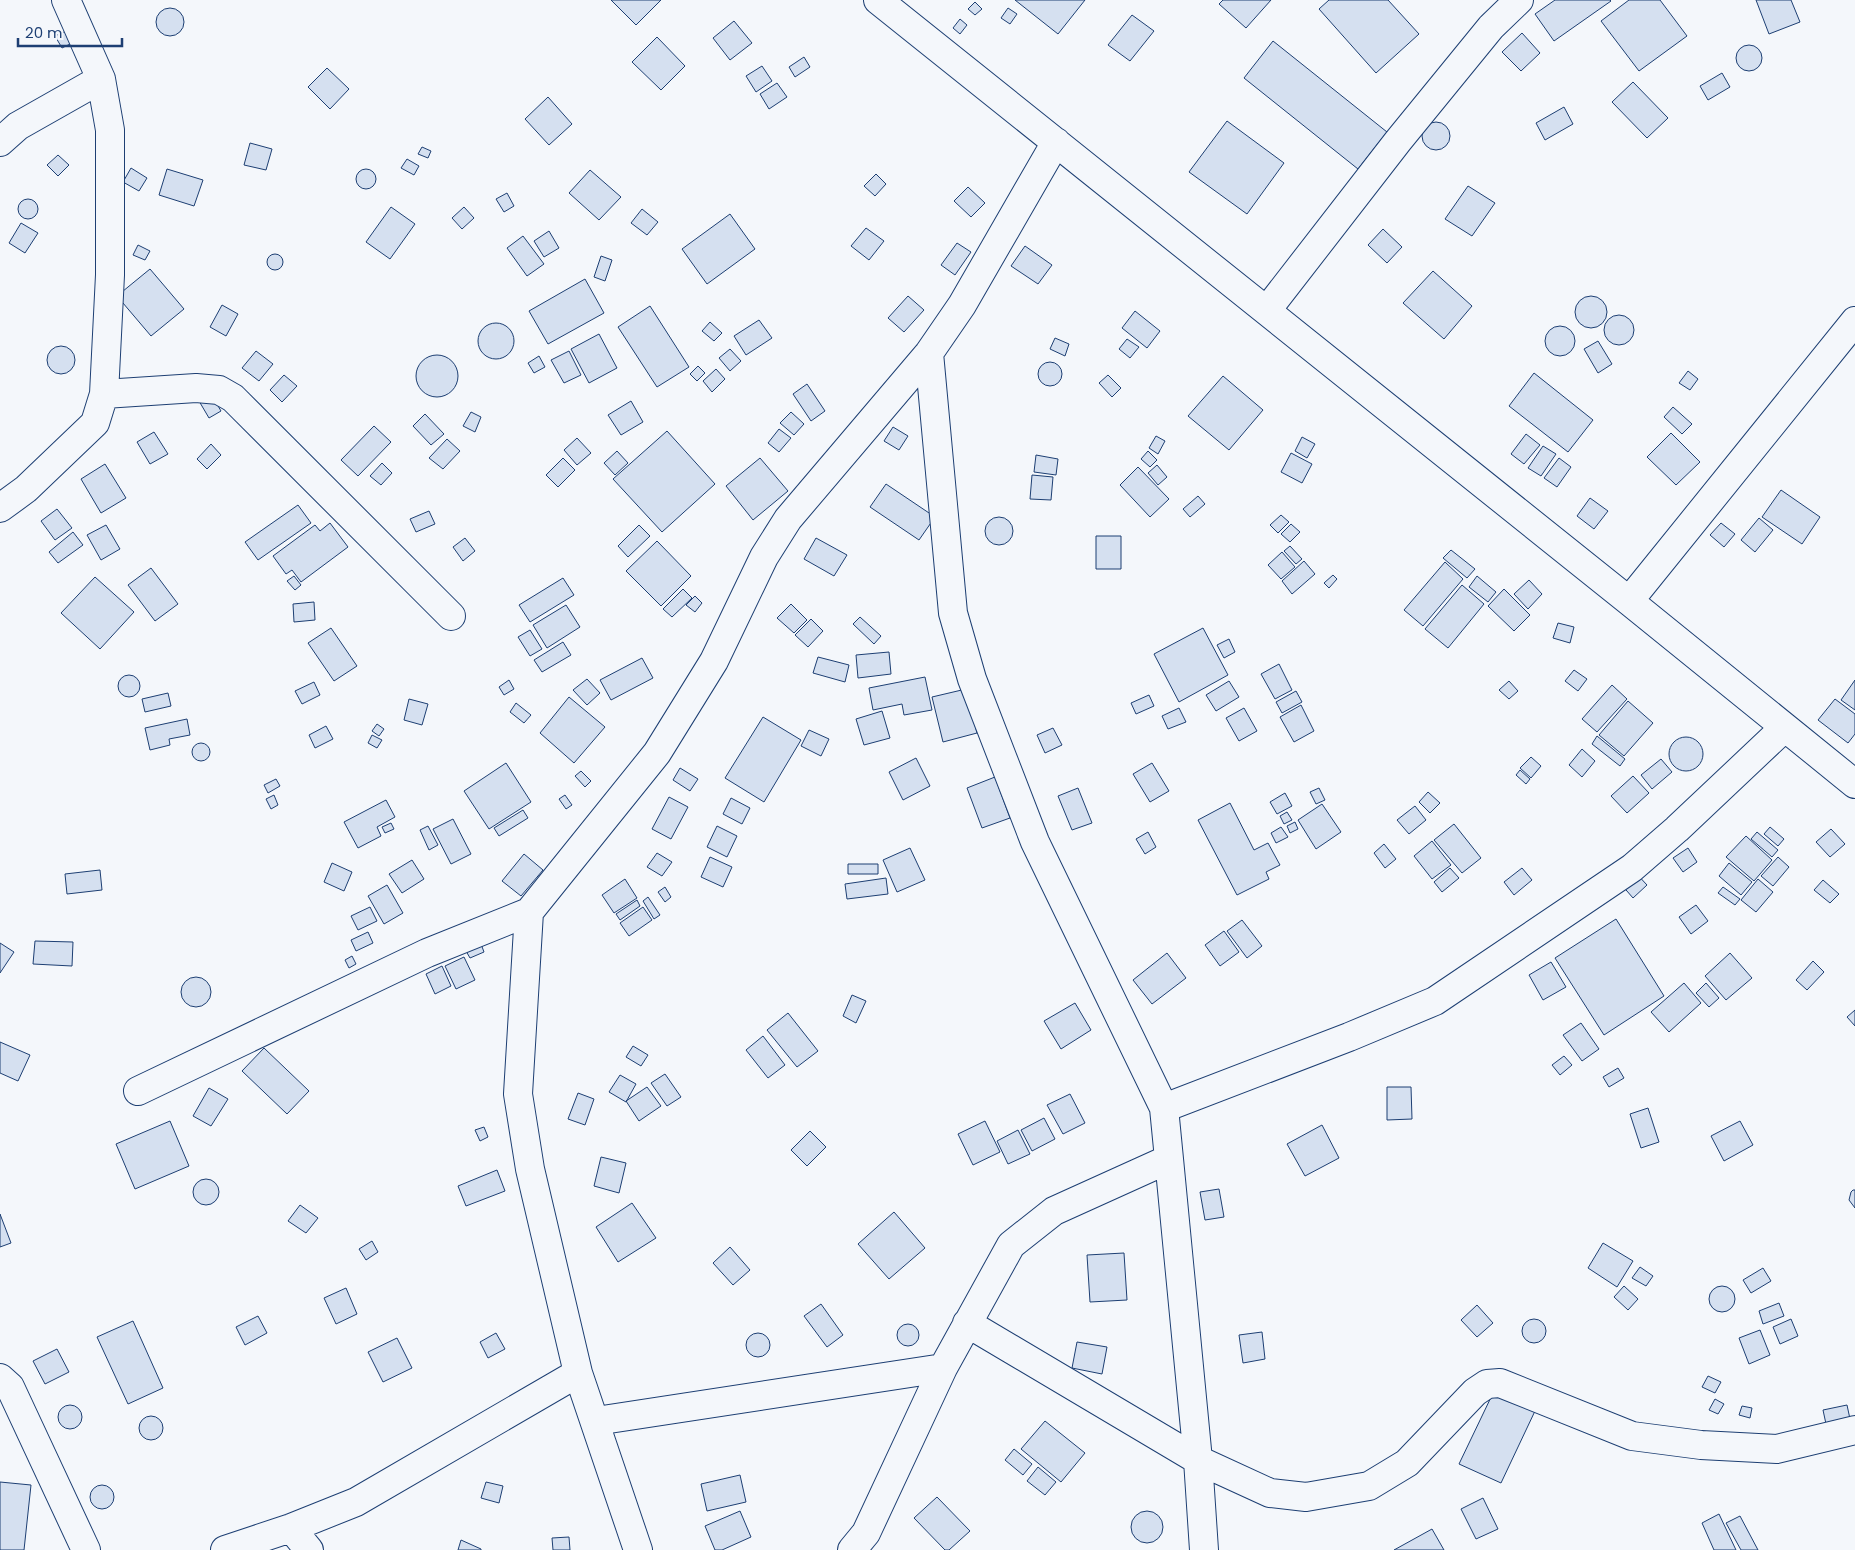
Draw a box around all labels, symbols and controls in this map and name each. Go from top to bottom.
scale bar [18,15,121,47]
text: 20 m [25,22,63,43]

